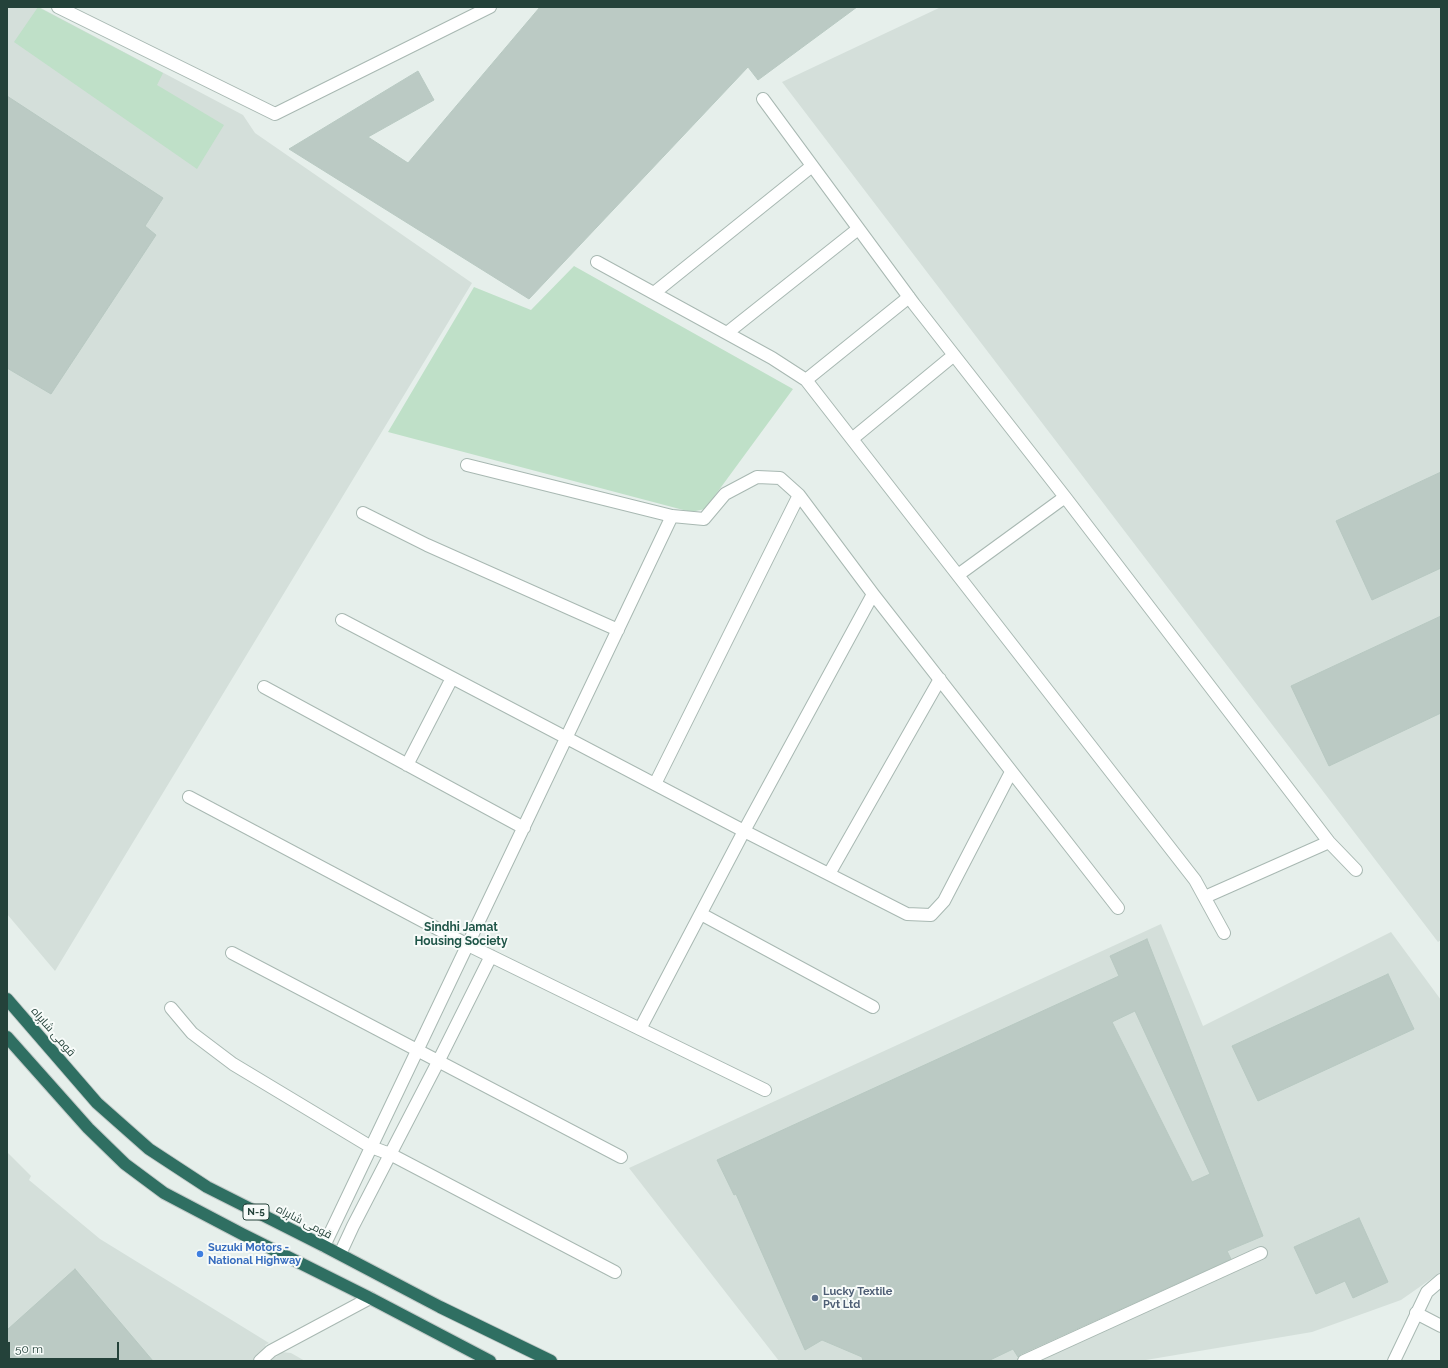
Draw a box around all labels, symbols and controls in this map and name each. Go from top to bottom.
district label: Sindhi Jamat Housing Society [414,920,508,948]
street label: قومی شاہراہ [28,1005,78,1059]
street label: قومی شاہراہ [274,1202,334,1242]
road number: N-5 [243,1204,269,1220]
place label: Suzuki Motors - National Highway [208,1241,301,1267]
marker: Suzuki Motors - National Highway [195,1249,205,1259]
place label: Lucky Textile Pvt Ltd [823,1285,892,1311]
marker: Lucky Textile Pvt Ltd [810,1293,820,1303]
scale bar [10,1334,121,1360]
text: 50 m [15,1342,43,1356]

